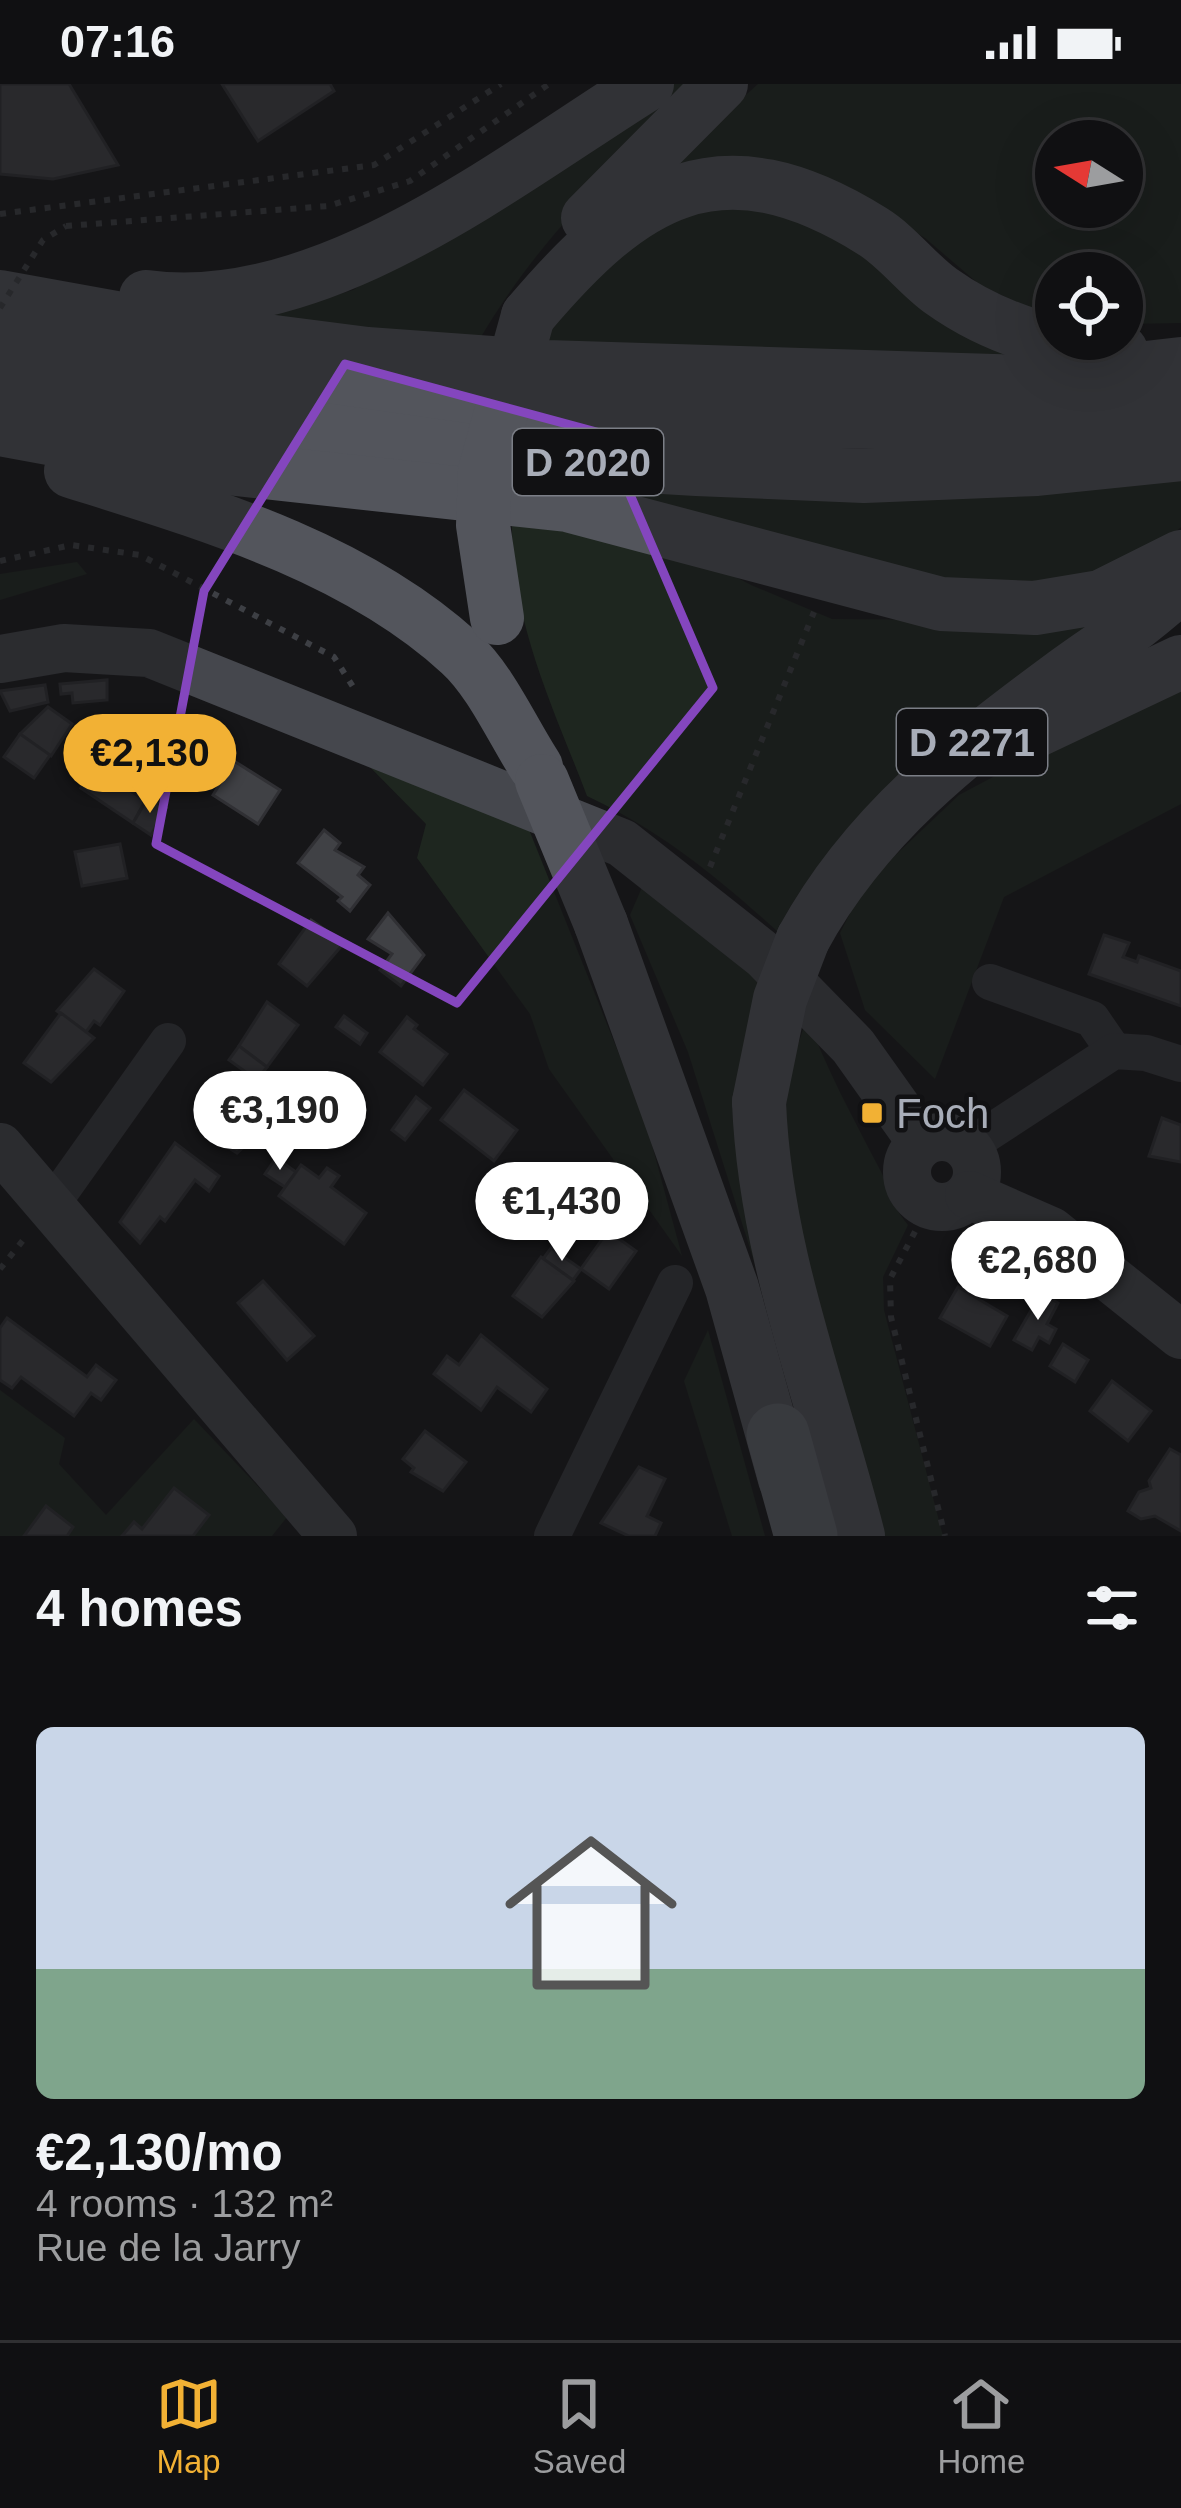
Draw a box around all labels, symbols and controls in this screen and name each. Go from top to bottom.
text: 07:16 [60,16,175,67]
north arrow [1035,120,1143,228]
map controls [1035,120,1143,360]
button: locate [1035,252,1143,360]
road number: D 2020 [513,429,663,495]
road number: D 2271 [897,709,1047,775]
pin: €2,130 [52,714,248,816]
text: €2,130 [90,731,210,774]
pin: €3,190 [182,1071,378,1173]
text: €3,190 [220,1088,340,1131]
place label: Foch [896,1090,989,1137]
marker: Foch [859,1100,885,1126]
pin: €1,430 [464,1162,660,1264]
text: €1,430 [502,1179,622,1222]
pin: €2,680 [940,1221,1136,1323]
text: €2,680 [978,1238,1098,1281]
icon: filters [1079,1575,1145,1641]
text: 4 homes [36,1580,243,1637]
icon: home [483,1805,699,2021]
text: €2,130/mo [36,2124,283,2181]
text: 4 rooms · 132 m² [36,2182,333,2225]
text: Rue de la Jarry [36,2226,300,2269]
tab: Map [156,2371,222,2481]
tab: Saved [533,2371,626,2481]
tab: Home [937,2371,1025,2481]

